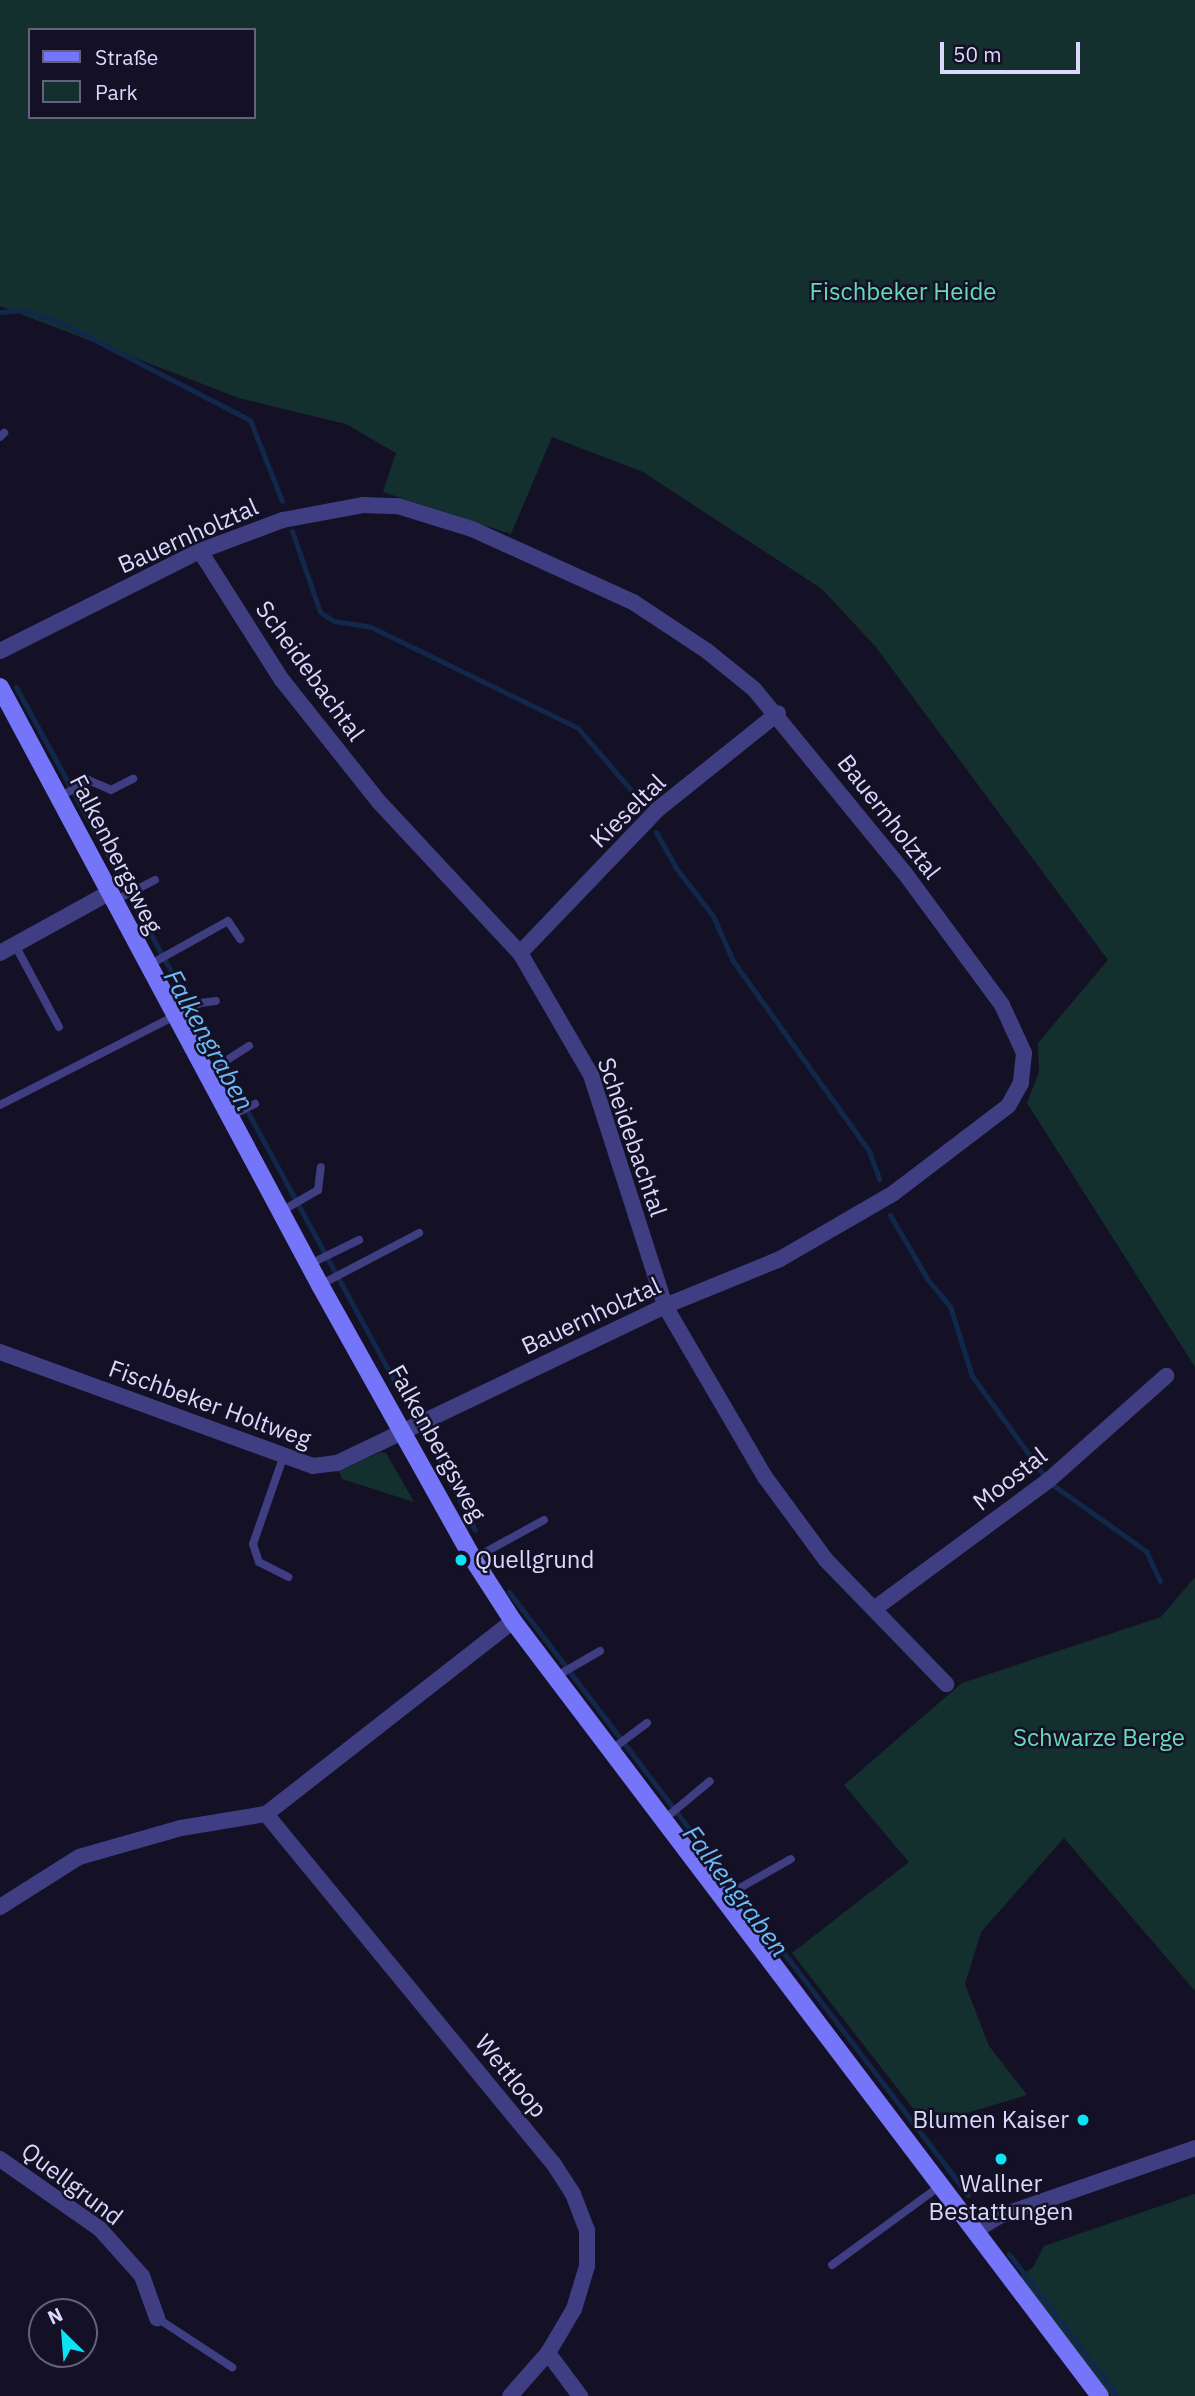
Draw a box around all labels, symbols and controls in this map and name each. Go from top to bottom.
legend [28,28,256,119]
scale bar [943,28,1083,72]
text: 50 m [953,40,1002,68]
text: Straße [95,43,158,71]
text: Park [95,78,138,106]
park label: Fischbeker Heide [809,278,997,306]
street label: Bauernholztal [114,492,262,580]
street label: Scheidebachtal [250,595,370,747]
street label: Bauernholztal [831,749,947,885]
street label: Kieseltal [584,768,672,854]
street label: Falkenbergsweg [64,770,168,938]
water label: Falkengraben [157,964,261,1116]
street label: Scheidebachtal [591,1054,673,1220]
street label: Bauernholztal [517,1271,665,1361]
street label: Fischbeker Holtweg [105,1354,315,1454]
street label: Falkenbergsweg [382,1360,492,1526]
street label: Moostal [967,1441,1053,1517]
place label: Quellgrund [475,1546,594,1574]
marker: Quellgrund [453,1552,469,1568]
park label: Schwarze Berge [1013,1724,1185,1752]
water label: Falkengraben [676,1819,796,1963]
street label: Wettloop [469,2029,553,2123]
place label: Blumen Kaiser [912,2106,1069,2134]
marker: Blumen Kaiser [1075,2112,1091,2128]
street label: Quellgrund [16,2137,128,2231]
marker: Wallner Bestattungen [993,2151,1009,2167]
place label: Wallner Bestattungen [929,2170,1073,2226]
north arrow [28,2298,98,2368]
text: N [44,2302,66,2330]

